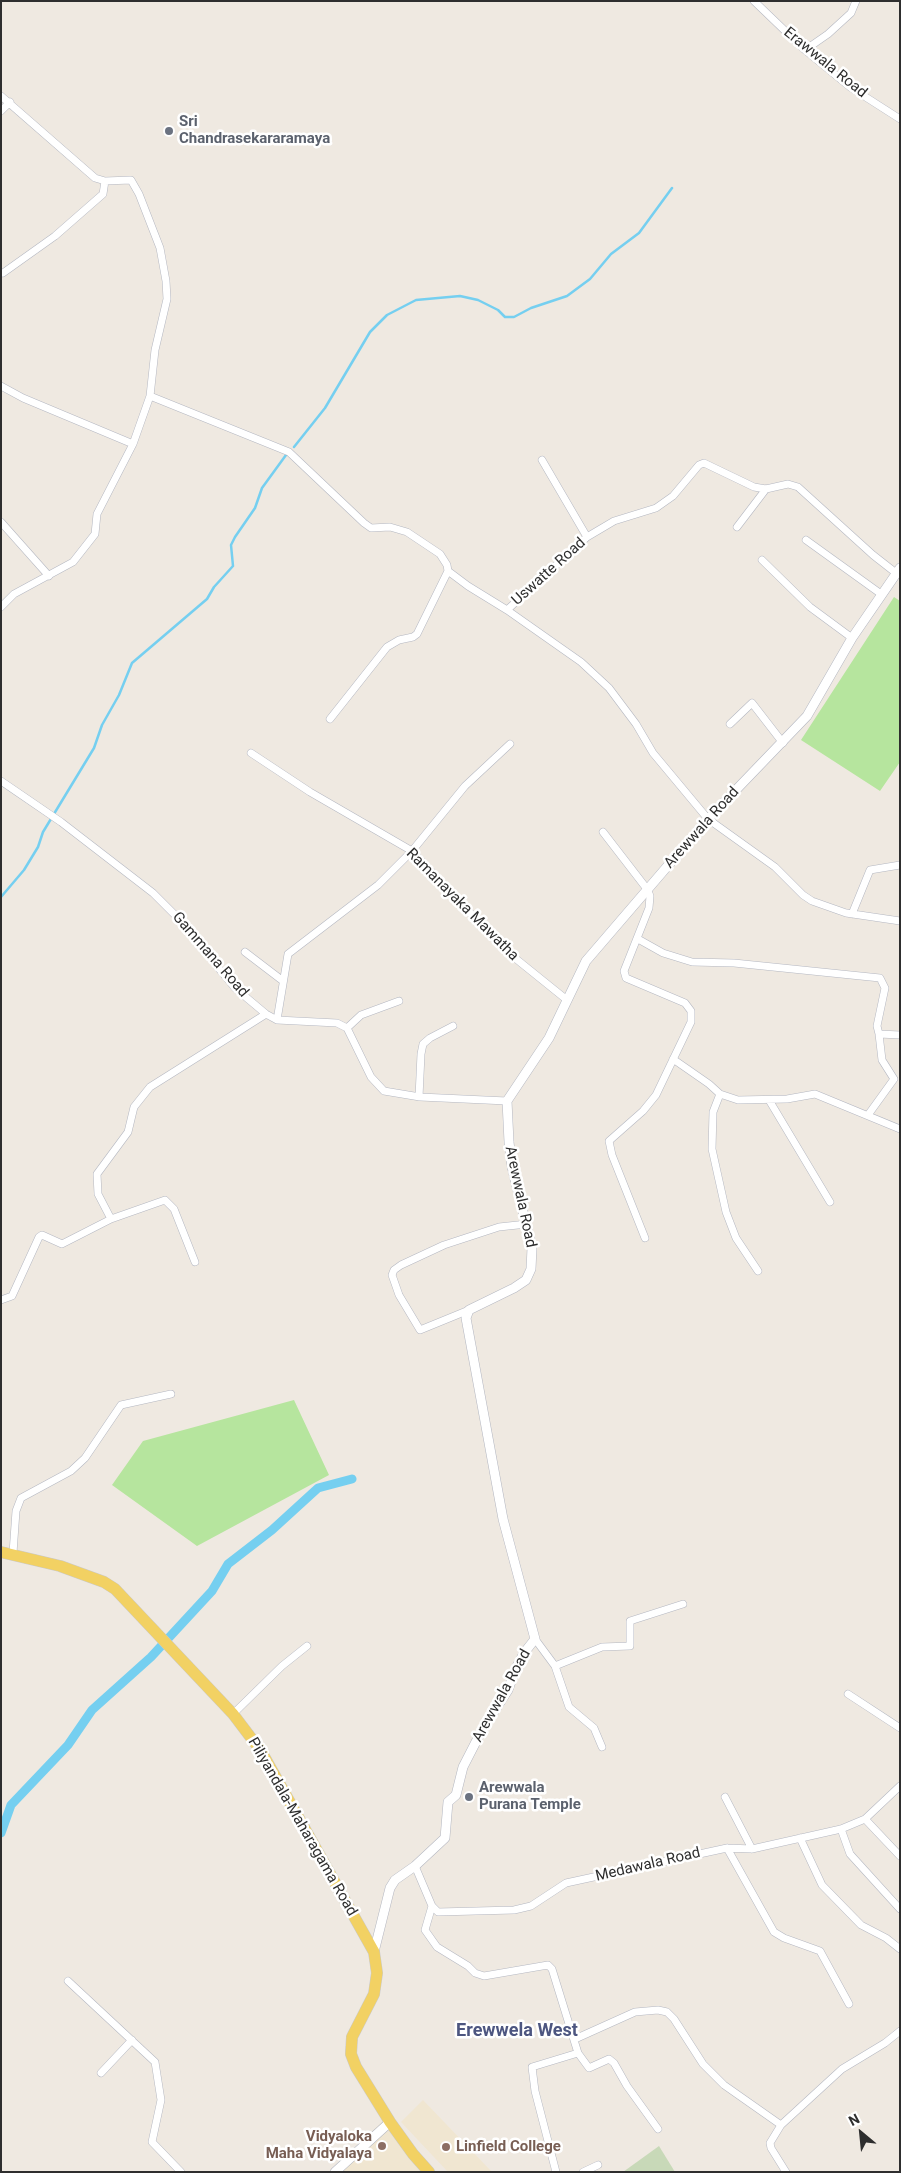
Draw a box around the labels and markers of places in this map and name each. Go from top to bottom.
place label: Sri Chandrasekararamaya [179,113,330,148]
marker: Sri Chandrasekararamaya [163,125,175,137]
place label: Arewwala Purana Temple [479,1779,581,1814]
marker: Arewwala Purana Temple [463,1791,475,1803]
place label: Vidyaloka Maha Vidyalaya [266,2128,372,2163]
place label: Linfield College [456,2138,561,2156]
marker: Vidyaloka Maha Vidyalaya [376,2140,388,2152]
marker: Linfield College [440,2141,452,2153]

